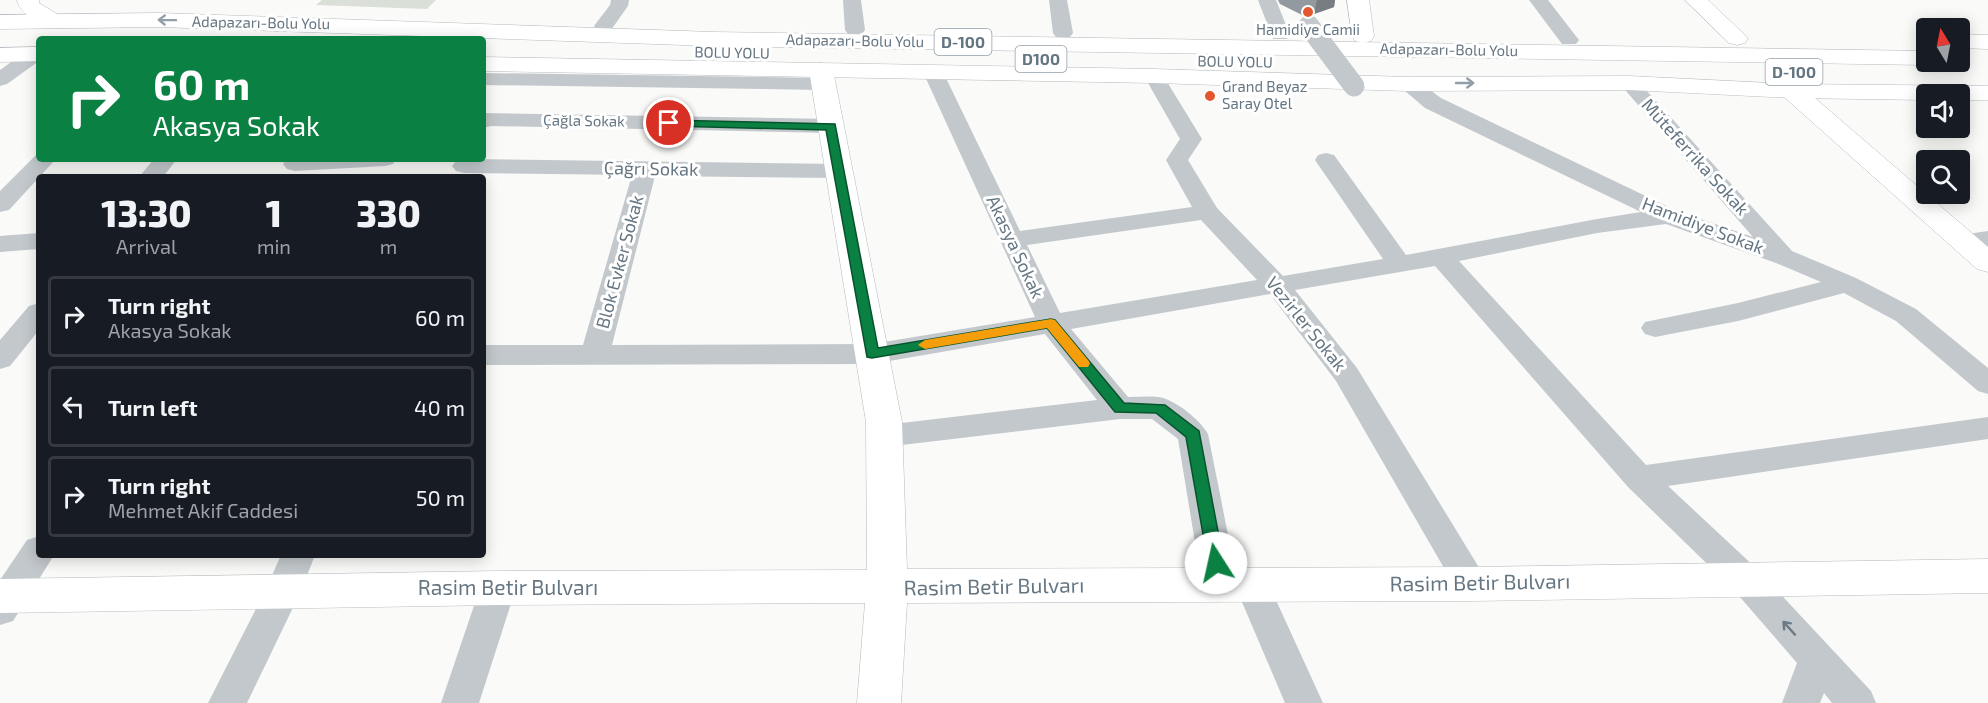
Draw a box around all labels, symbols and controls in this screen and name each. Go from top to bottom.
marker: Hamidiye Camii [1301,5,1315,19]
street label: Adapazarı-Bolu Yolu [192,12,330,32]
one-way arrow [157,15,177,26]
north arrow [1916,18,1970,72]
map controls [1916,18,1970,204]
place label: Hamidiye Camii [1256,20,1360,38]
road number: D-100 [934,29,992,55]
street label: Adapazarı-Bolu Yolu [786,30,924,50]
street label: Adapazarı-Bolu Yolu [1380,39,1518,59]
street label: BOLU YOLU [694,42,770,62]
road number: D100 [1016,46,1066,72]
street label: BOLU YOLU [1197,51,1273,71]
text: 60 m [153,58,250,108]
road number: D-100 [1766,59,1822,85]
icon: right [54,60,132,138]
place label: Grand Beyaz Saray Otel [1222,77,1307,112]
one-way arrow [1455,77,1475,89]
button: sound [1916,84,1970,138]
marker: Grand Beyaz Saray Otel [1203,89,1217,103]
street label: Müteferrika Sokak [1638,93,1754,219]
pin [643,97,694,148]
icon: arrive [652,106,685,139]
text: Akasya Sokak [153,109,320,141]
street label: Çağla Sokak [543,110,625,131]
button: search [1916,150,1970,204]
street label: Çağrı Sokak [604,156,698,181]
text: 13:30 [101,191,192,234]
text: 1 [266,191,282,234]
text: 330 [356,191,421,234]
street label: Akasya Sokak [982,192,1049,302]
street label: Hamidiye Sokak [1639,192,1767,258]
street label: Blok Evker Sokak [591,193,647,331]
text: Arrival [116,234,177,258]
text: min [257,234,291,258]
text: m [380,234,397,258]
street label: Vezirler Sokak [1262,272,1352,375]
text: Turn right [108,292,210,318]
icon: right [57,300,90,333]
text: 60 m [415,304,465,330]
text: Akasya Sokak [108,318,232,342]
icon: left [57,390,90,423]
text: Turn left [108,394,197,420]
text: 40 m [414,394,465,420]
text: Turn right [108,472,210,498]
icon: right [57,480,90,513]
text: 50 m [416,484,465,510]
text: Mehmet Akif Caddesi [108,498,298,522]
position arrow [1184,531,1248,595]
street label: Rasim Betir Bulvarı [1389,567,1570,596]
street label: Rasim Betir Bulvarı [903,571,1084,600]
street label: Rasim Betir Bulvarı [418,574,598,599]
one-way arrow [1782,621,1796,636]

